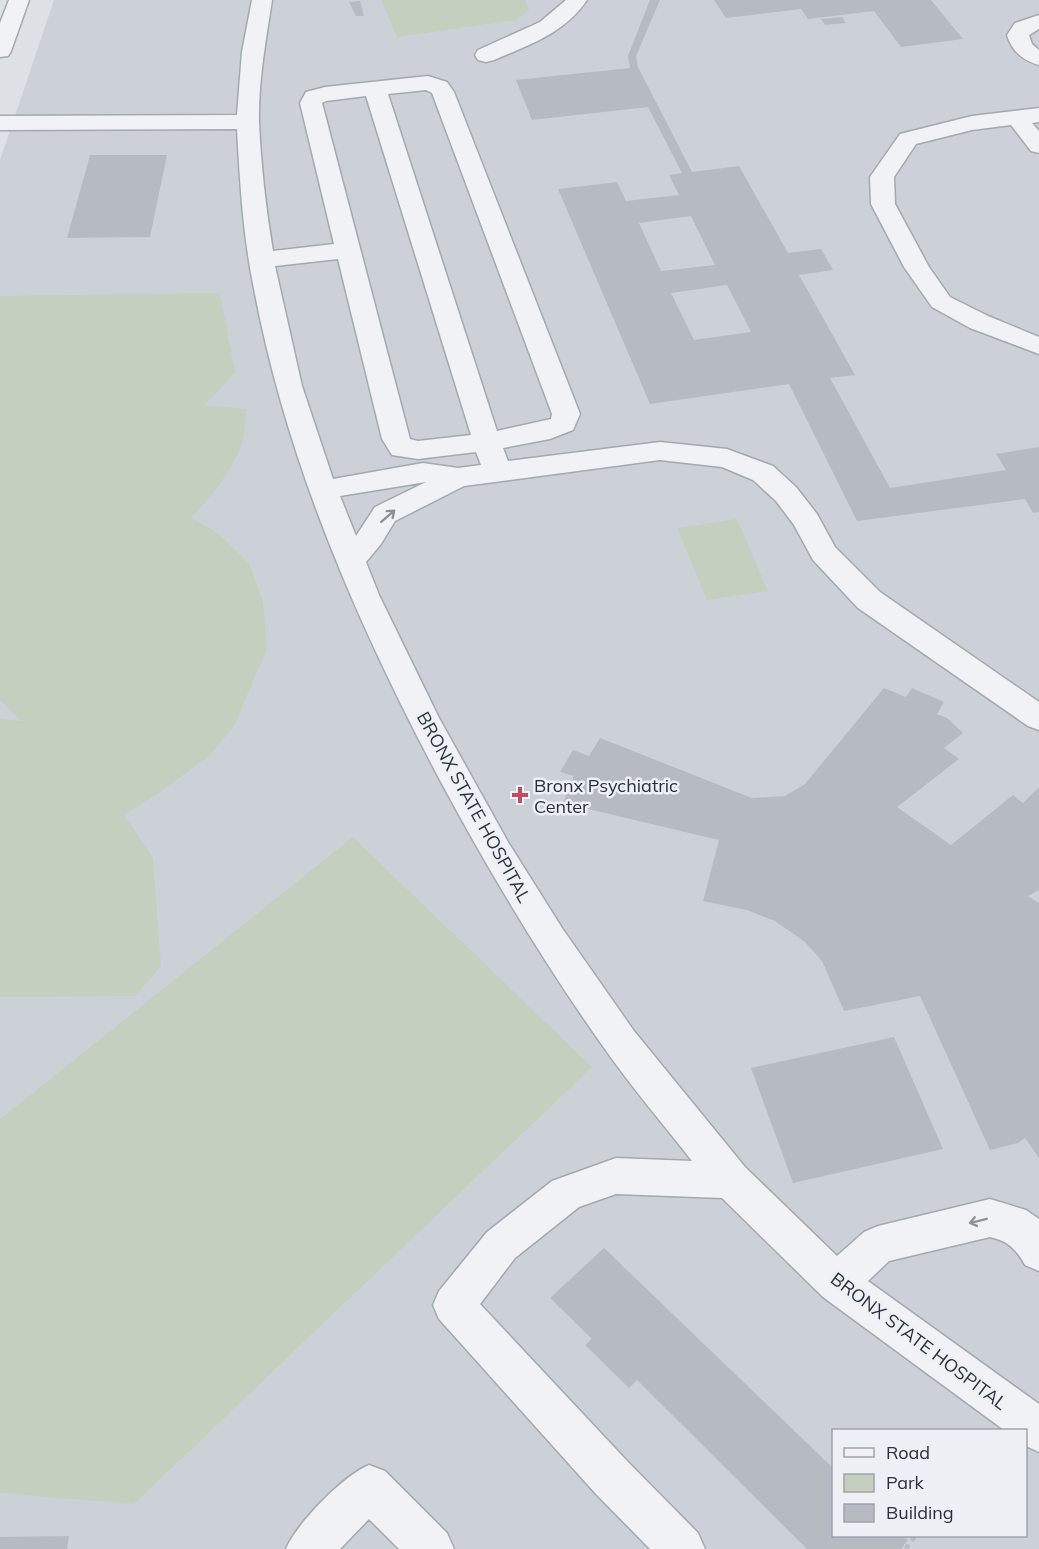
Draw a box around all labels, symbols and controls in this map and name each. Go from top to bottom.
one-way arrow [380,509,395,523]
street label: BRONX STATE HOSPITAL [412,708,536,907]
place label: Bronx Psychiatric Center [534,774,678,818]
marker: Bronx Psychiatric Center [511,786,529,804]
one-way arrow [969,1215,988,1227]
street label: BRONX STATE HOSPITAL [826,1267,1012,1415]
legend [832,1429,1027,1537]
text: Road [886,1441,930,1464]
text: Park [886,1471,925,1494]
text: Building [886,1501,954,1524]

